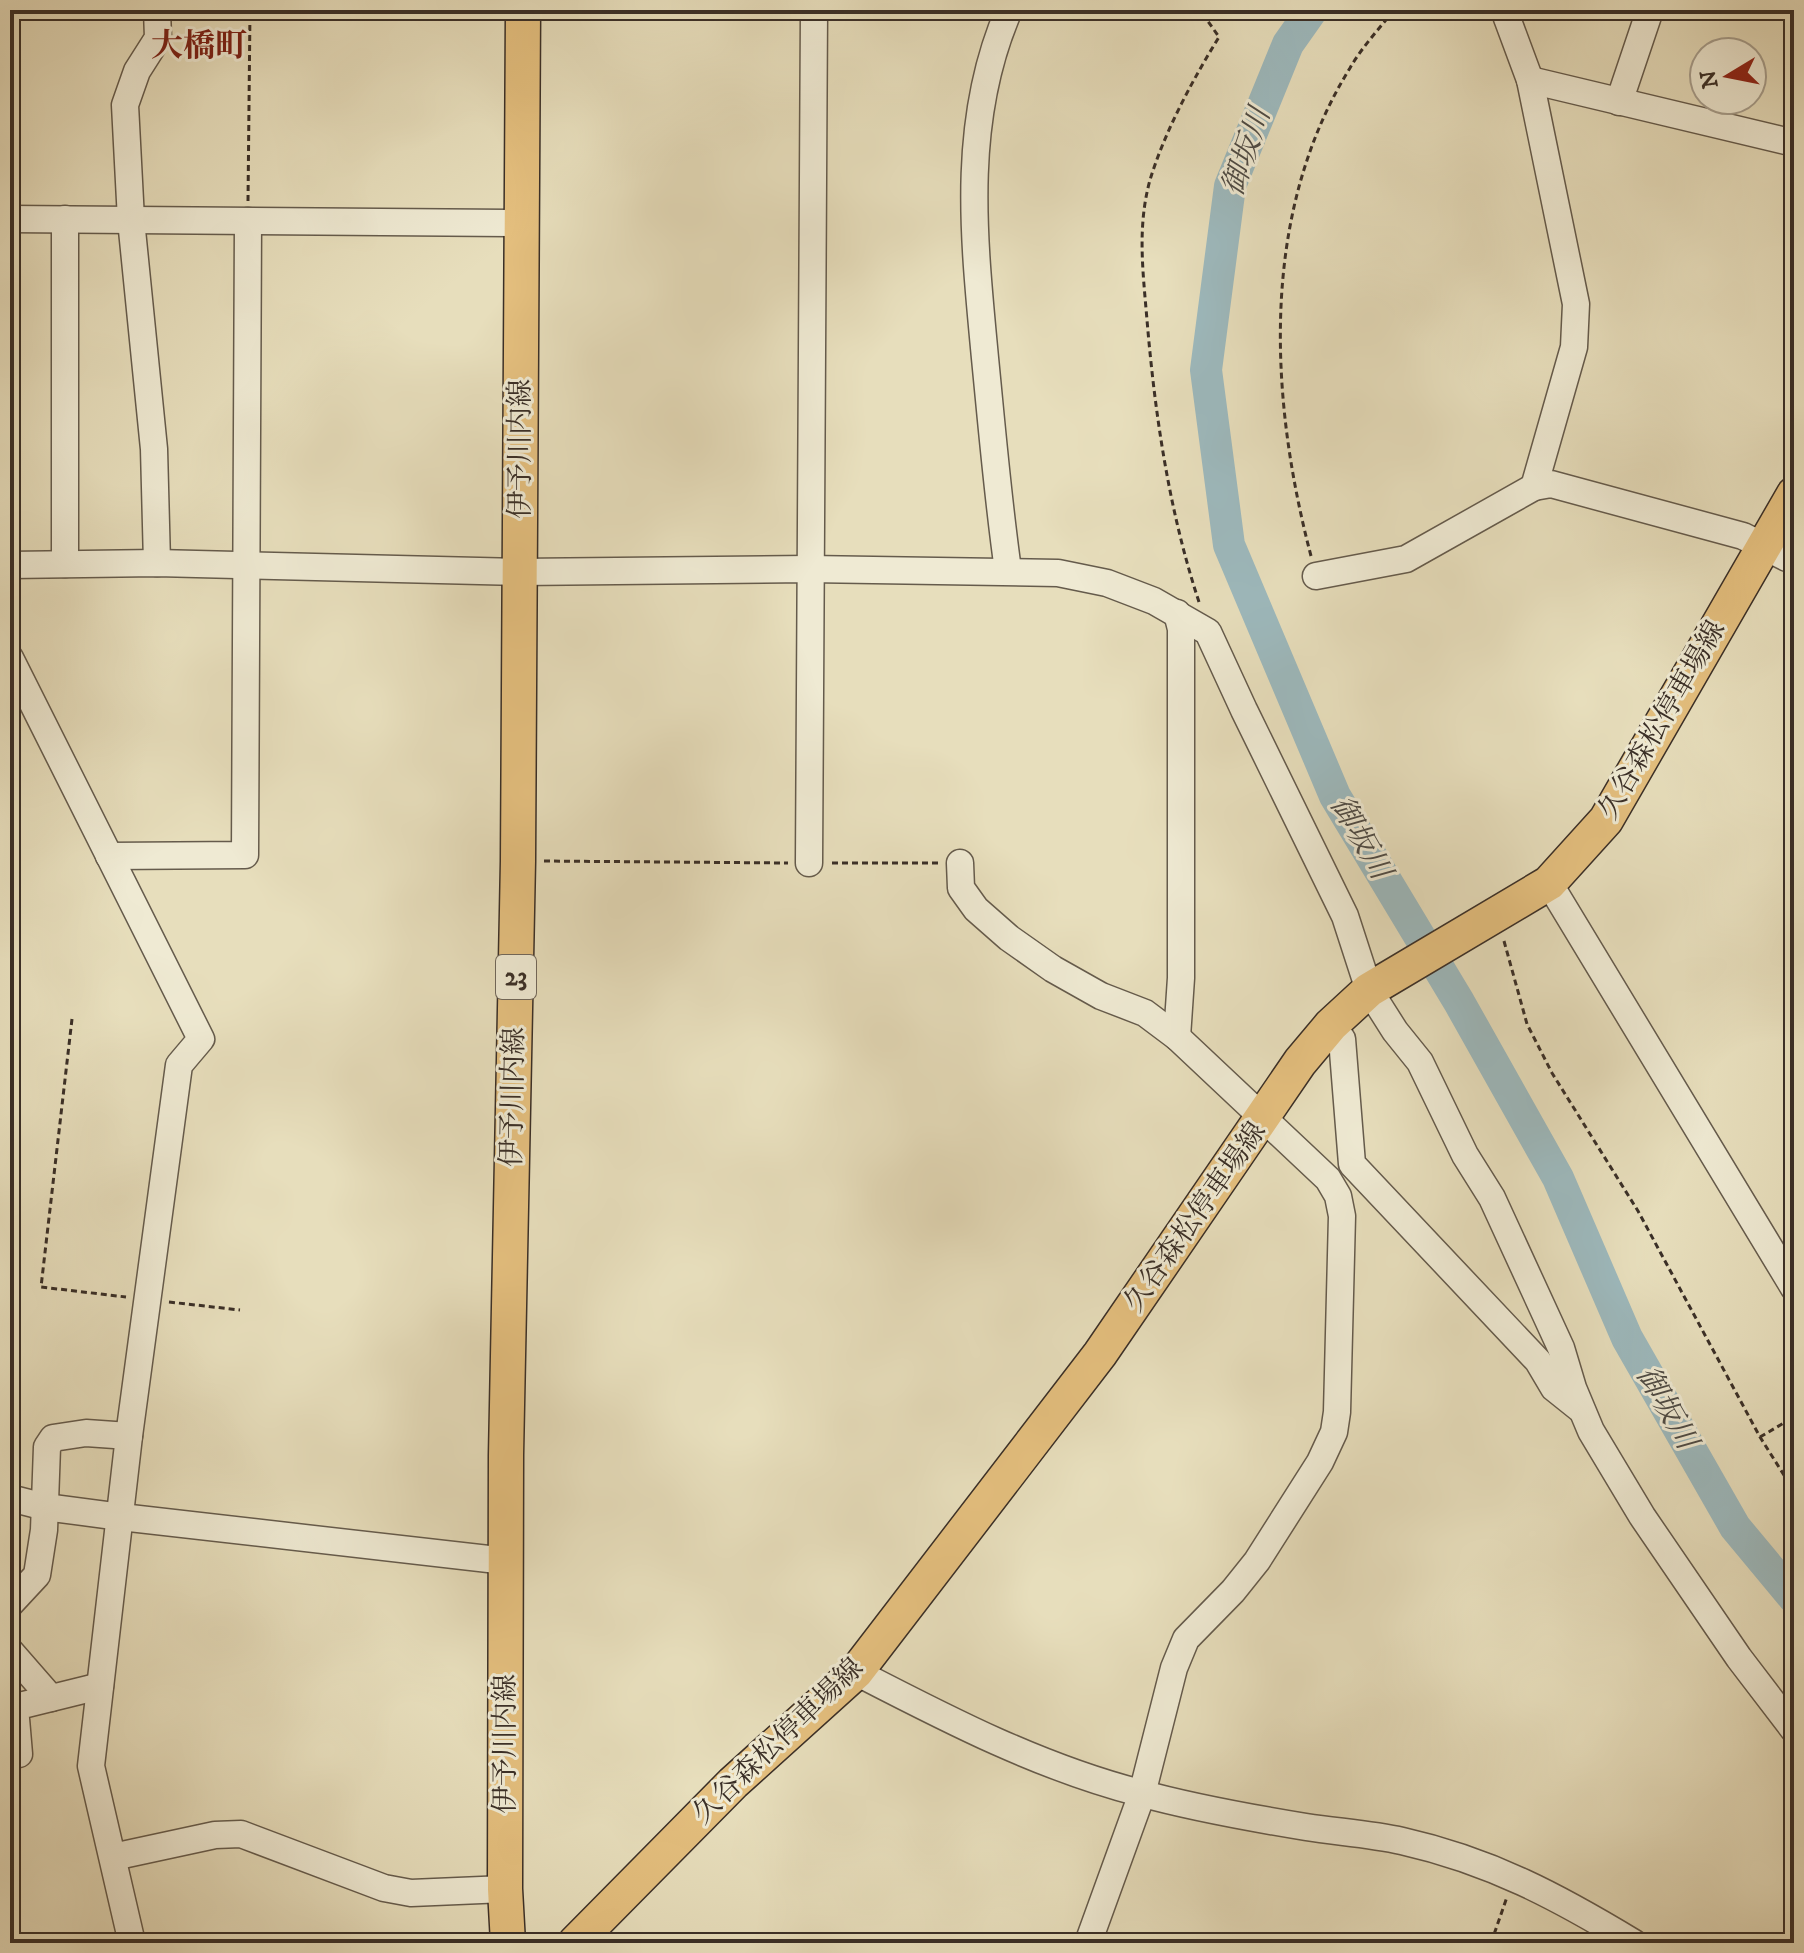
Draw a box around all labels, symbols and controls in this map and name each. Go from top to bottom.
district label: 大橋町 [151,27,247,67]
north arrow [1688,36,1768,116]
text: N [1695,68,1725,90]
water label: 御坂川 [1215,101,1280,201]
street label: 伊予川内線 [503,379,538,519]
street label: 久谷森松停車場線 [1591,614,1733,826]
water label: 御坂川 [1321,790,1400,889]
road number: 23 [496,955,536,999]
street label: 伊予川内線 [494,1027,532,1167]
street label: 久谷森松停車場線 [1116,1115,1274,1319]
water label: 御坂川 [1627,1360,1706,1459]
street label: 久谷森松停車場線 [685,1651,871,1831]
street label: 伊予川内線 [488,1674,523,1814]

